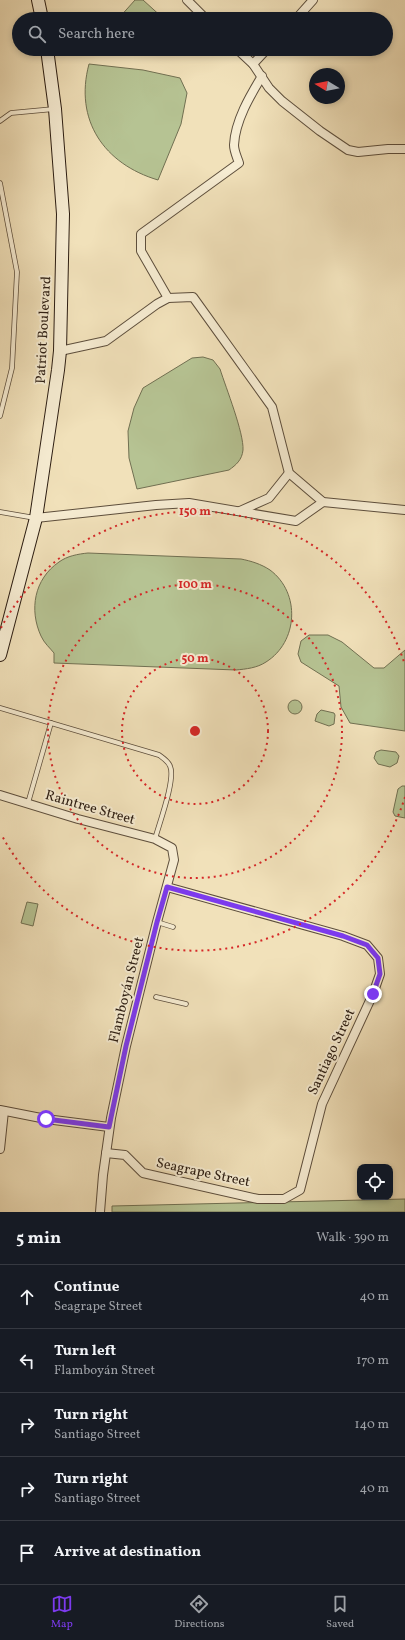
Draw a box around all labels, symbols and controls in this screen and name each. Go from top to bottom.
search box [12,12,393,56]
icon: search [26,23,48,45]
text: Search here [58,24,135,45]
north arrow [309,68,345,104]
street label: Patriot Boulevard [32,276,56,384]
text: 150 m [179,504,211,520]
text: 100 m [178,577,212,593]
text: 50 m [181,651,209,667]
centre of rings [188,724,202,738]
street label: Raintree Street [43,786,137,830]
street label: Flamboyán Street [105,935,149,1045]
route end [364,985,382,1003]
street label: Santiago Street [304,1006,360,1098]
route start [37,1110,55,1128]
street label: Seagrape Street [154,1154,252,1192]
map controls [357,1164,393,1200]
button: locate [357,1164,393,1200]
text: 5 min [16,1227,61,1250]
text: Walk · 390 m [316,1229,389,1247]
text: Continue [54,1277,119,1298]
icon: ahead [16,1286,38,1308]
text: 40 m [360,1288,389,1306]
text: Seagrape Street [54,1298,143,1316]
text: Turn left [54,1341,116,1362]
icon: left [16,1350,38,1372]
text: 170 m [356,1352,389,1370]
text: Flamboyán Street [54,1362,155,1380]
text: Turn right [54,1405,128,1426]
icon: right [16,1414,38,1436]
text: 140 m [355,1416,389,1434]
text: Santiago Street [54,1426,141,1444]
text: Turn right [54,1469,128,1490]
icon: right [16,1478,38,1500]
text: 40 m [360,1480,389,1498]
text: Santiago Street [54,1490,141,1508]
icon: arrive [16,1542,38,1564]
text: Arrive at destination [54,1542,201,1563]
tab: Map [51,1593,73,1632]
tab: Directions [174,1593,225,1632]
tab: Saved [326,1593,354,1632]

